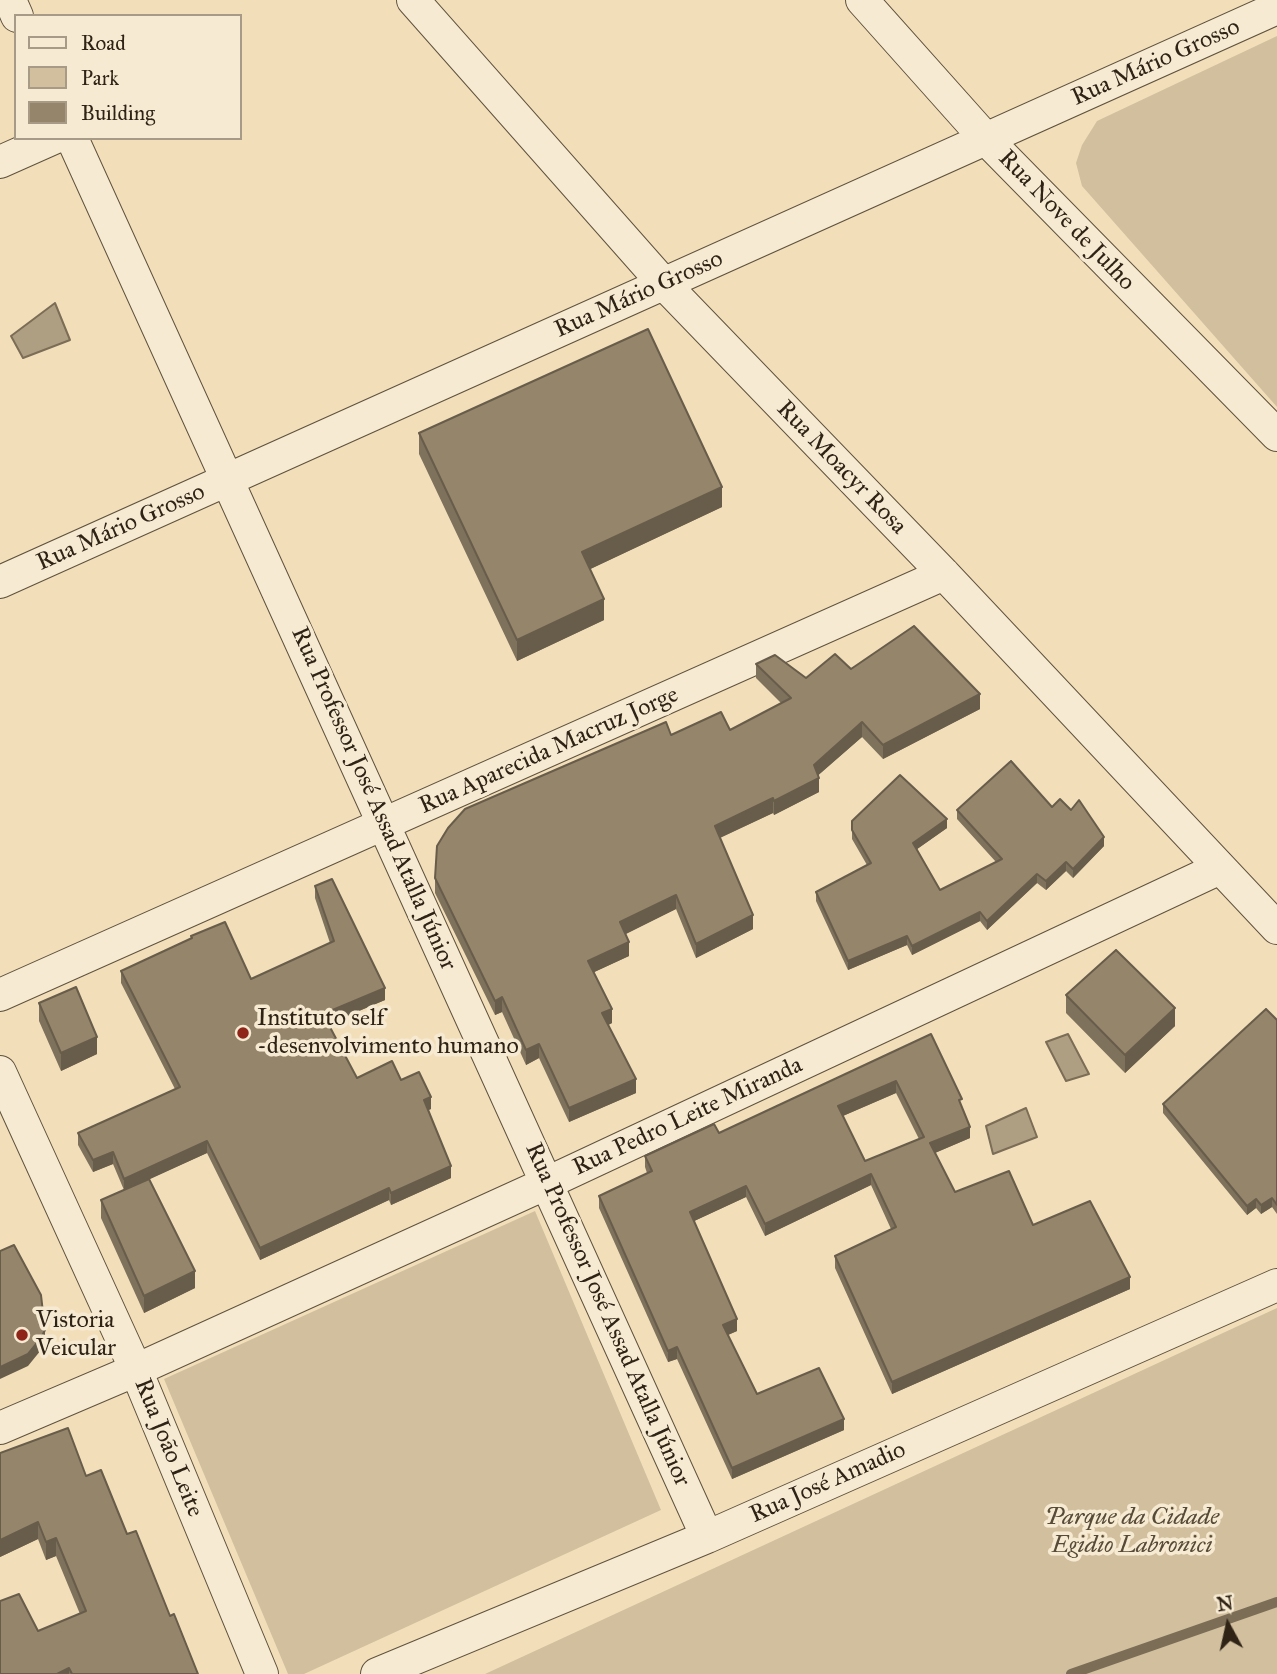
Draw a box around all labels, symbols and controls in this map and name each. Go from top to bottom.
street label: Rua Mário Grosso [1067,13,1245,113]
legend [14,14,242,140]
text: Road [81,30,126,56]
text: Park [81,65,119,91]
text: Building [81,100,155,126]
street label: Rua Nove de Julho [992,145,1140,297]
street label: Rua Mário Grosso [550,245,728,345]
street label: Rua Moacyr Rosa [770,395,912,541]
street label: Rua Mário Grosso [32,478,210,578]
street label: Rua Professor José Assad Atalla Júnior [284,623,462,975]
street label: Rua Aparecida Macruz Jorge [415,681,683,821]
place label: Instituto self -desenvolvimento humano [257,1005,519,1061]
marker: Instituto self -desenvolvimento humano [235,1025,251,1041]
street label: Rua Pedro Leite Miranda [569,1051,807,1183]
street label: Rua Professor José Assad Atalla Júnior [518,1139,696,1491]
place label: Vistoria Veicular [36,1307,116,1363]
marker: Vistoria Veicular [14,1327,30,1343]
street label: Rua João Leite [127,1375,209,1521]
street label: Rua José Amadio [746,1436,910,1530]
park label: Parque da Cidade Egidio Labronici [1045,1504,1219,1560]
north arrow [1193,1590,1263,1660]
text: N [1215,1591,1235,1616]

